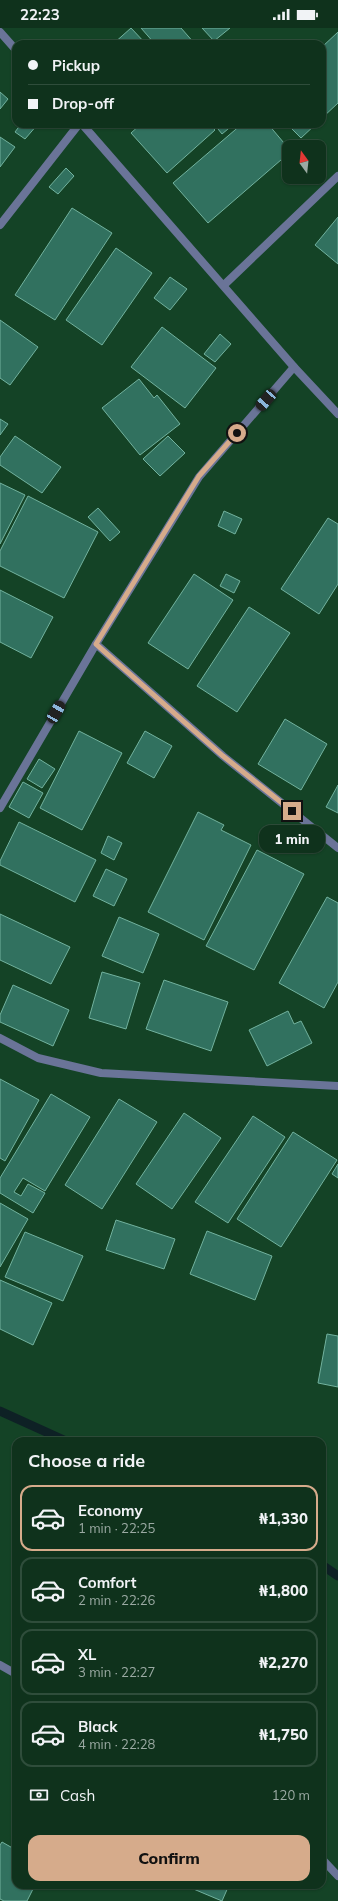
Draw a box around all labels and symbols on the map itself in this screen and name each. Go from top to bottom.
north arrow [282,140,326,184]
car [254,387,278,413]
route start [228,424,246,442]
car [45,699,67,725]
route end [283,802,301,820]
callout: 1 min [259,825,325,853]

